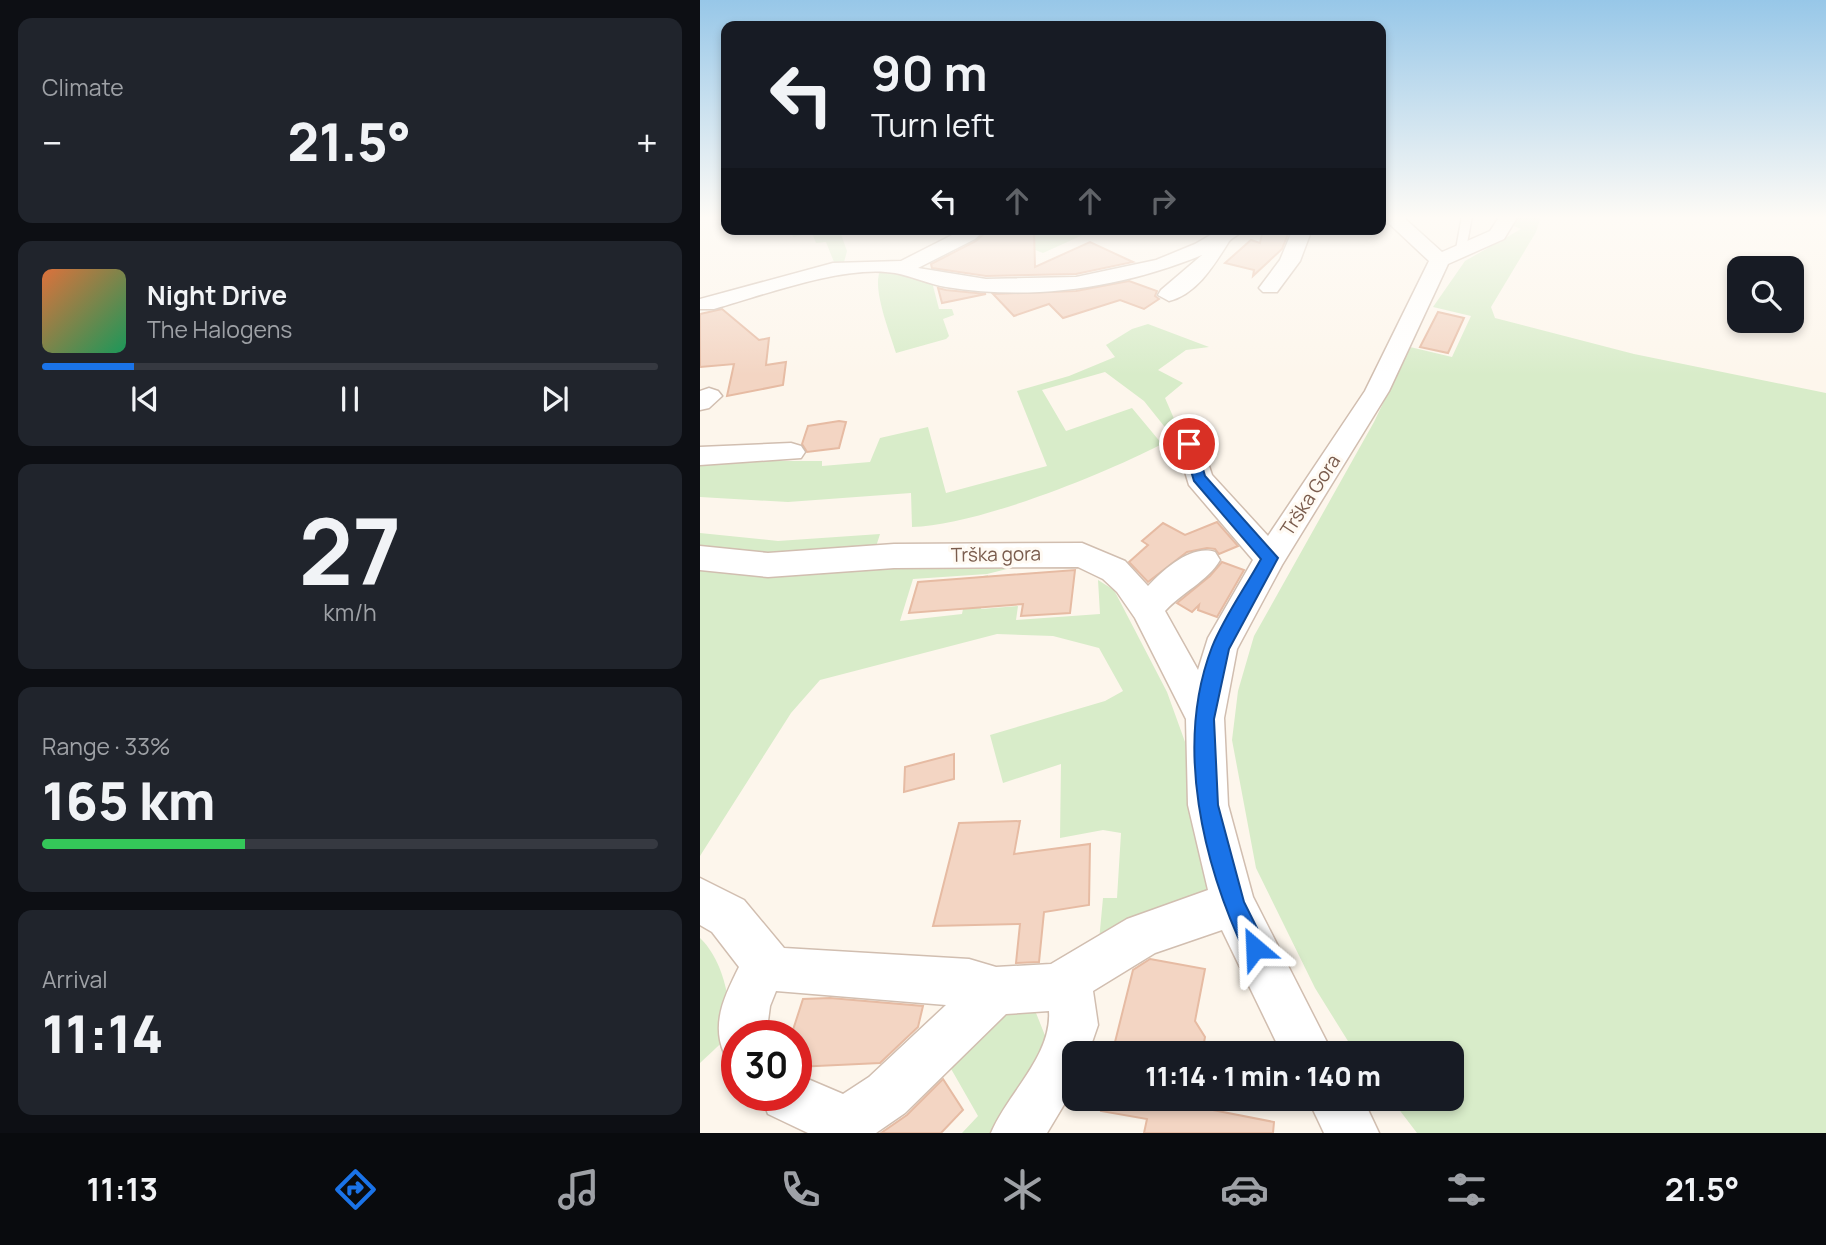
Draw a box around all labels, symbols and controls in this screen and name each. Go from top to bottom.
text: 90 m [871,39,988,106]
icon: left [756,49,847,140]
text: Climate [42,71,124,103]
text: Turn left [871,103,995,147]
text: 21.5° [288,106,411,177]
text: − [42,116,63,168]
text: + [636,116,658,168]
icon: left [925,182,963,220]
icon: ahead [998,182,1036,220]
icon: ahead [1071,182,1109,220]
icon: right [1144,182,1182,220]
map controls [1727,256,1804,333]
button: search [1727,256,1804,333]
text: Night Drive [147,277,287,313]
text: The Halogens [147,313,292,345]
icon: previous [126,380,164,418]
icon: pause [331,380,369,418]
icon: next [536,380,574,418]
pin [1159,414,1219,474]
icon: arrive [1170,425,1208,463]
street label: Trška Gora [1274,449,1346,541]
text: 27 [299,488,401,612]
street label: Trška gora [951,540,1041,568]
text: km/h [323,596,377,628]
text: Range · 33% [42,730,171,762]
text: 165 km [42,765,215,836]
position arrow [1218,911,1292,985]
text: Arrival [42,963,108,995]
text: 11:14 [42,998,163,1069]
speed limit sign: 30 [721,1020,812,1111]
text: 11:14 · 1 min · 140 m [1145,1058,1381,1094]
icon: directions [331,1165,380,1214]
icon: music [554,1165,603,1214]
icon: phone [776,1165,825,1214]
icon: climate [998,1165,1047,1214]
icon: car [1220,1165,1269,1214]
icon: filters [1442,1165,1491,1214]
text: 11:13 [87,1167,158,1211]
text: 21.5° [1665,1167,1739,1211]

